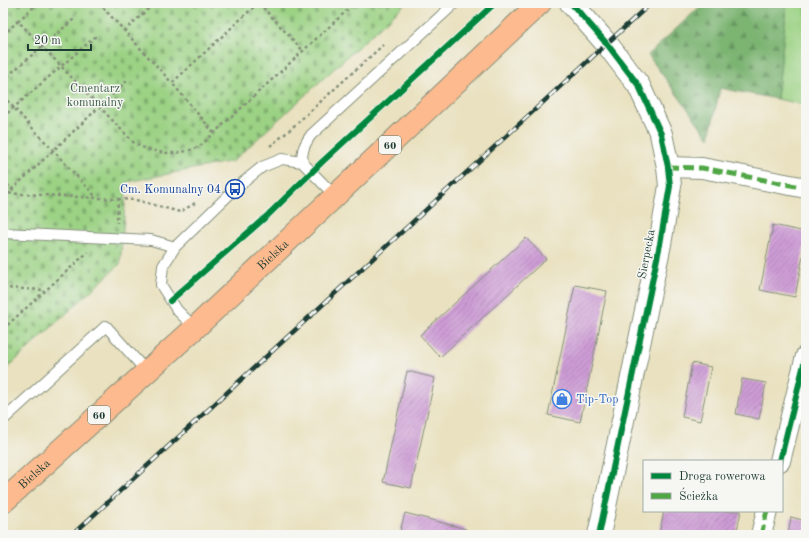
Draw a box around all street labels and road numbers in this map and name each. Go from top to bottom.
road number: 60 [379,136,401,154]
street label: Sierpecka [636,228,658,280]
street label: Bielska [256,238,291,273]
road number: 60 [88,406,110,424]
street label: Bielska [17,457,53,492]

